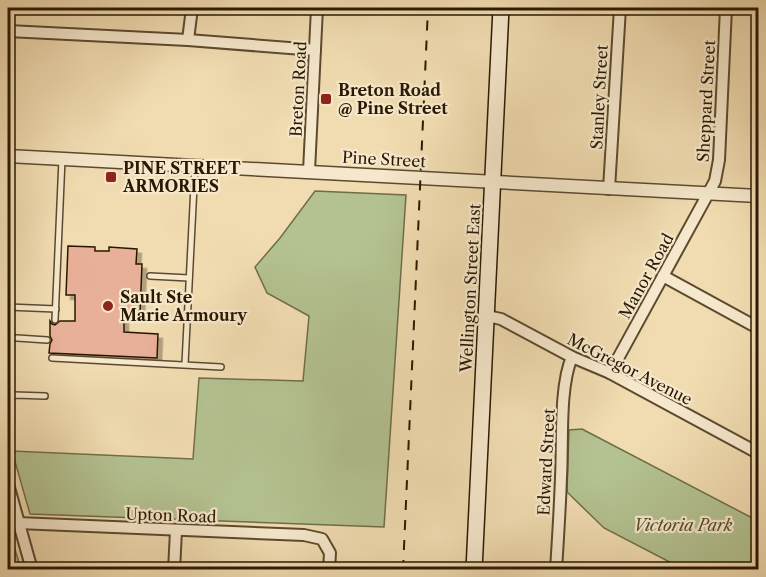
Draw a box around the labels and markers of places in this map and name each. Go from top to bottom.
place label: Breton Road @ Pine Street [338,80,448,118]
marker: Breton Road @ Pine Street [319,92,333,106]
place label: PINE STREET ARMORIES [122,158,241,196]
marker: PINE STREET ARMORIES [104,170,118,184]
place label: Sault Ste Marie Armoury [120,287,248,325]
marker: Sault Ste Marie Armoury [101,299,115,313]

